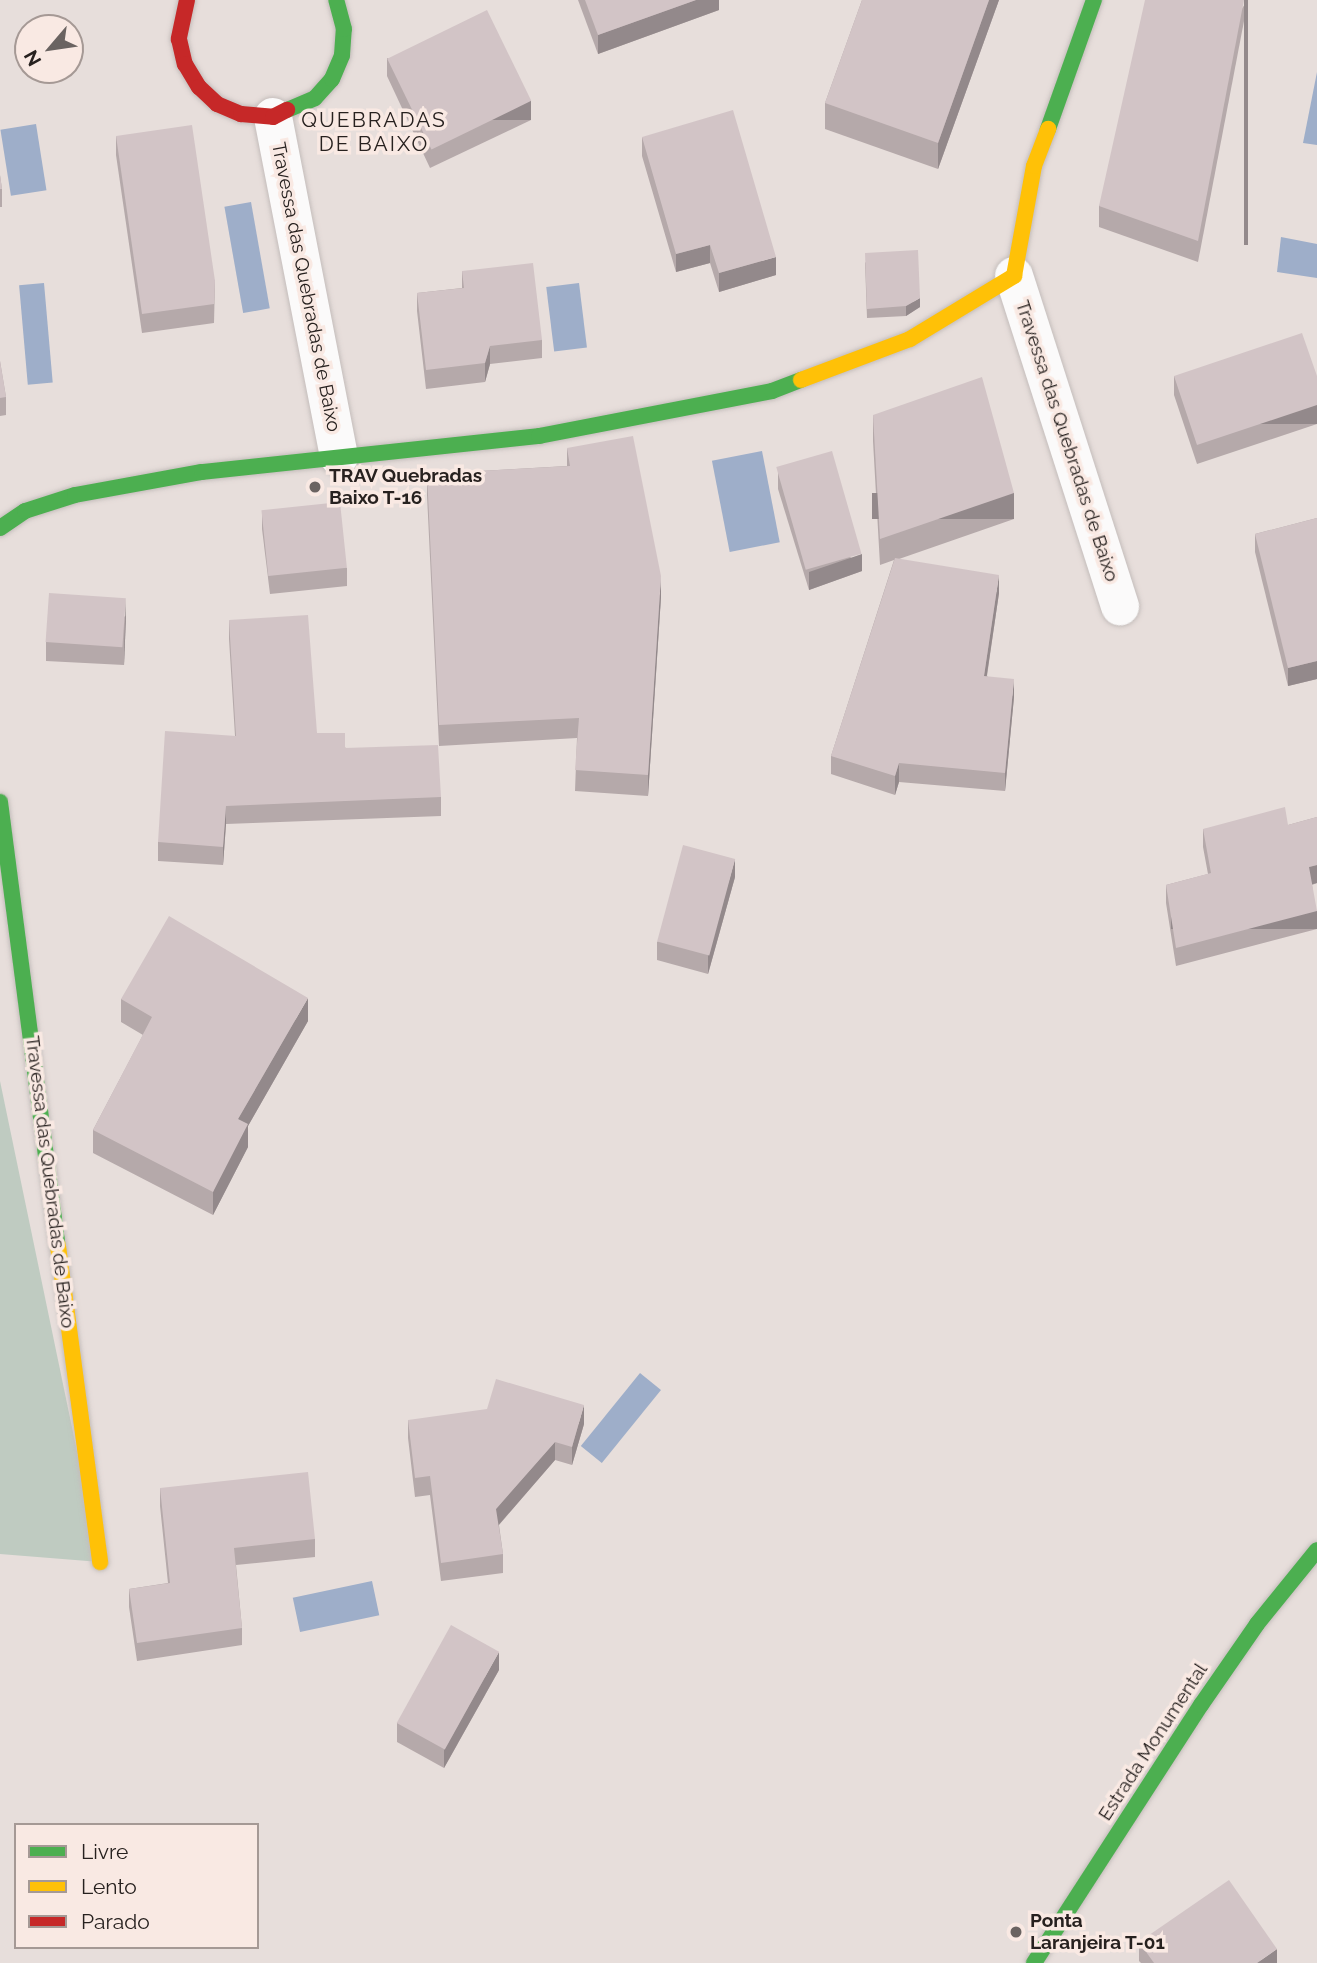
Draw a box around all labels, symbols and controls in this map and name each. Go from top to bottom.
north arrow [14,14,84,84]
text: N [19,47,46,70]
district label: QUEBRADAS DE BAIXO [302,107,446,157]
street label: Travessa das Quebradas de Baixo [267,140,345,434]
street label: Travessa das Quebradas de Baixo [1011,298,1123,584]
place label: TRAV Quebradas Baixo T-16 [329,465,483,509]
marker: TRAV Quebradas Baixo T-16 [307,479,323,495]
street label: Travessa das Quebradas de Baixo [21,1035,79,1329]
street label: Estrada Monumental [1094,1659,1212,1825]
legend [14,1823,259,1949]
text: Livre [81,1839,128,1864]
text: Lento [81,1874,137,1899]
text: Parado [81,1909,150,1934]
place label: Ponta Laranjeira T-01 [1030,1910,1165,1954]
marker: Ponta Laranjeira T-01 [1008,1924,1024,1940]

